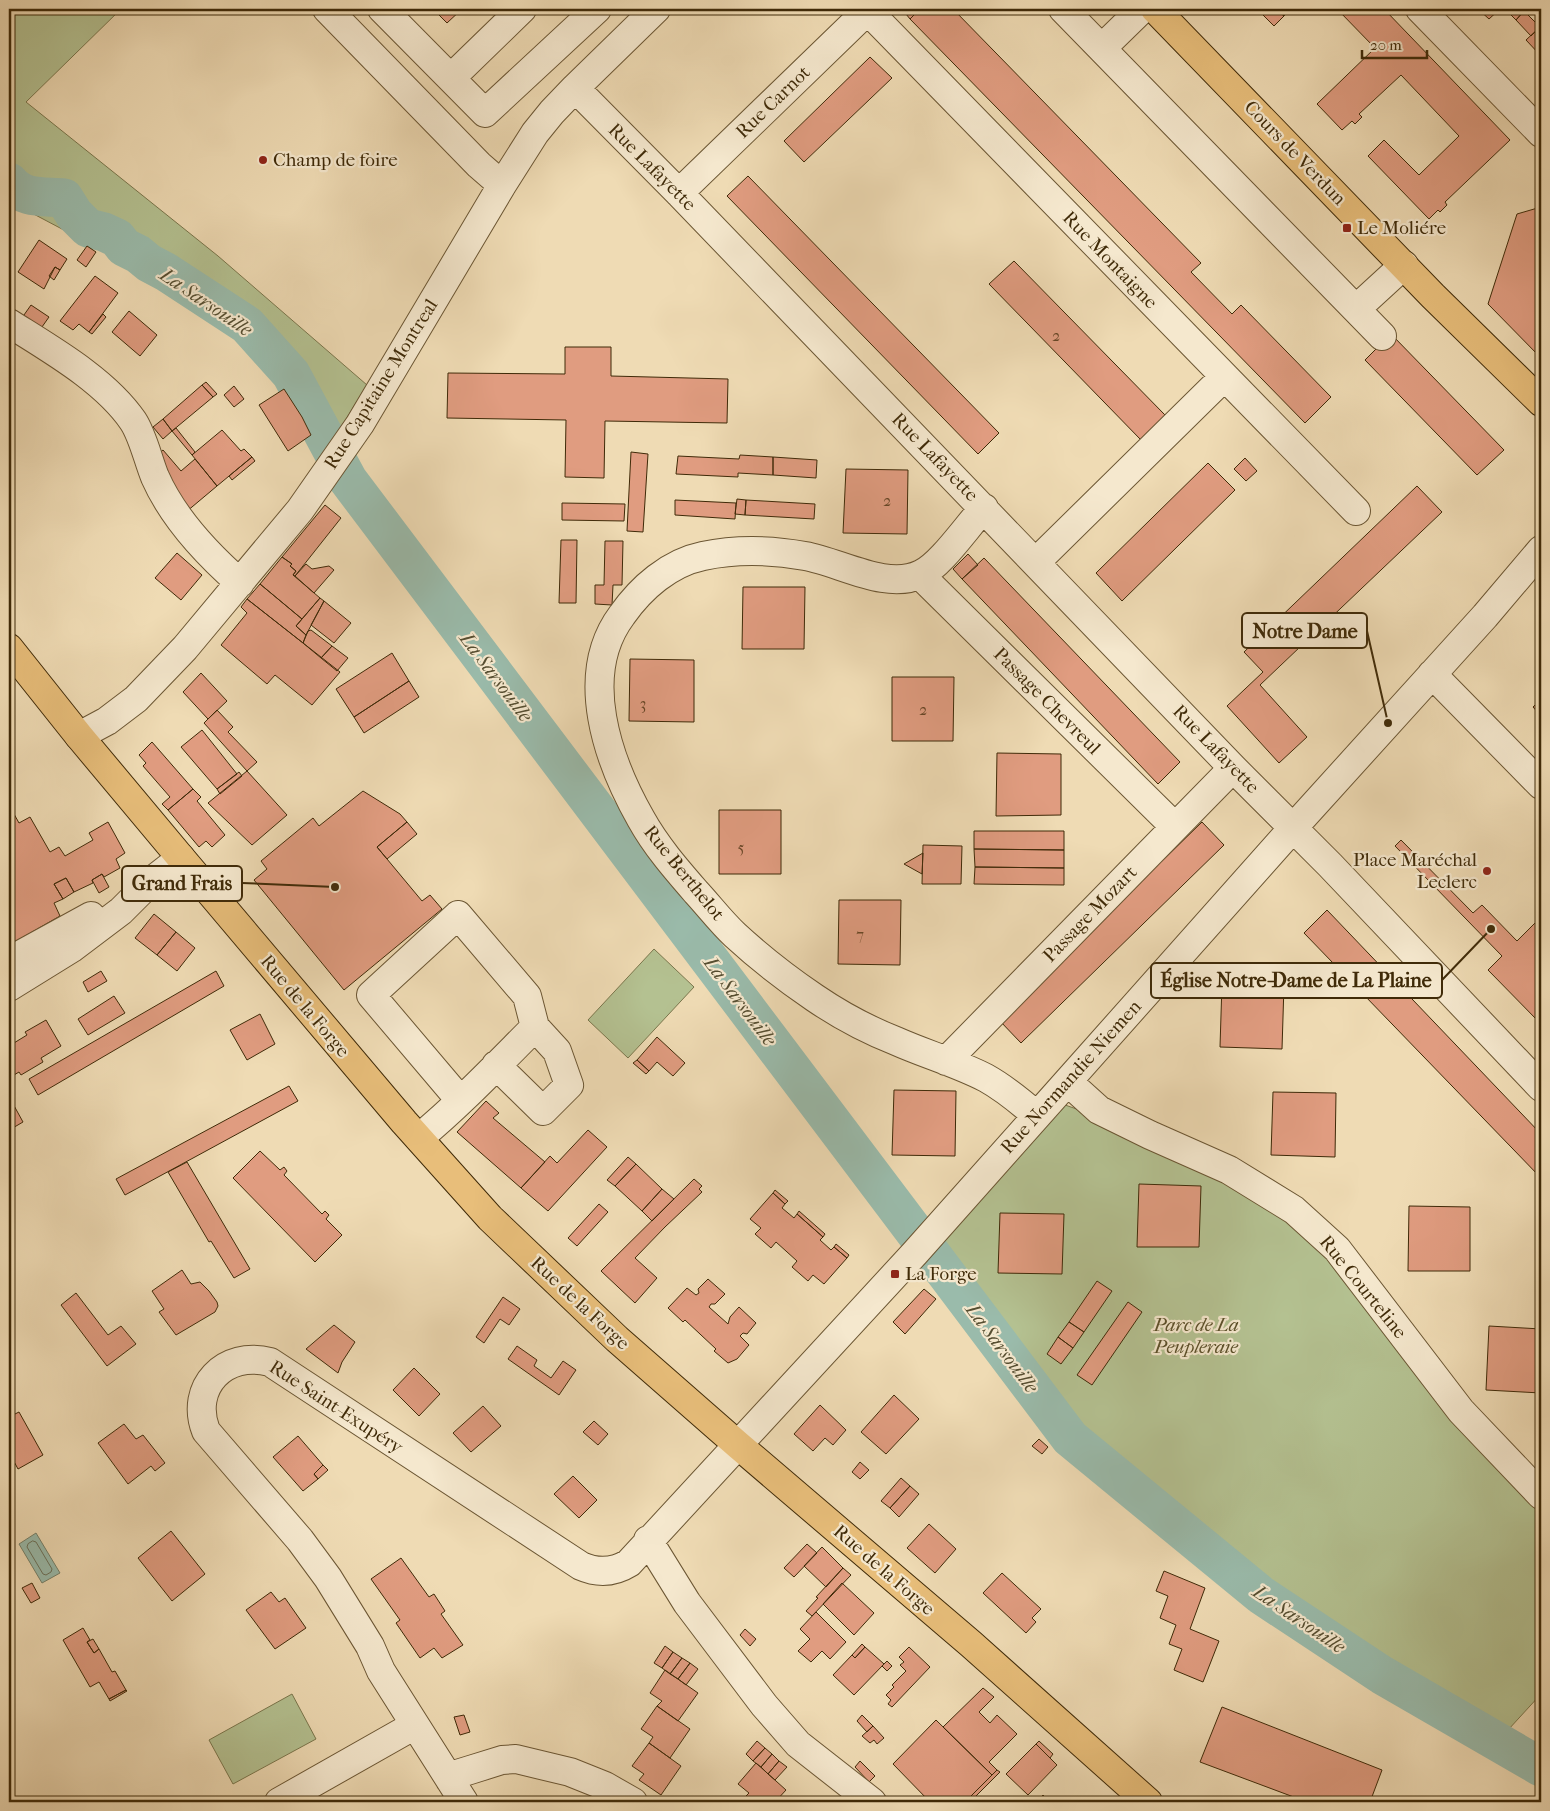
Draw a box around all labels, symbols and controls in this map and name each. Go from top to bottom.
scale bar [1362,28,1428,60]
text: 20 m [1370,36,1402,54]
street label: Rue Carnot [731,61,815,143]
street label: Cours de Verdun [1240,96,1350,210]
street label: Rue Lafayette [604,119,700,215]
place label: Champ de foire [273,149,398,171]
marker: Champ de foire [257,154,269,166]
street label: Rue Montaigne [1058,207,1162,313]
place label: Le Moliére [1357,217,1446,239]
marker: Le Moliére [1341,222,1353,234]
water label: La Sarsouille [154,262,257,342]
street label: Rue Capitaine Montreal [320,295,442,473]
house number: 2 [1052,326,1060,345]
street label: Rue Lafayette [887,408,983,506]
house number: 2 [883,491,891,510]
callout: Notre Dame [1242,613,1367,648]
text: Notre Dame [1252,620,1358,643]
water label: La Sarsouille [454,626,538,727]
street label: Passage Chevreul [989,643,1105,759]
house number: 3 [640,694,646,713]
house number: 2 [919,700,927,719]
street label: Rue Lafayette [1168,700,1264,798]
street label: Rue Berthelot [639,821,729,925]
house number: 5 [738,838,745,857]
place label: Place Maréchal Leclerc [1353,849,1477,893]
street label: Passage Mozart [1039,861,1142,967]
marker: Place Maréchal Leclerc [1481,865,1493,877]
callout: Grand Frais [122,866,242,901]
text: Grand Frais [132,872,233,895]
house number: 7 [856,925,864,944]
street label: Rue de la Forge [256,950,354,1062]
water label: La Sarsouille [698,950,782,1051]
callout: Église Notre-Dame de La Plaine [1151,963,1442,998]
text: Église Notre-Dame de La Plaine [1160,967,1432,992]
street label: Rue Normandie Niemen [996,996,1146,1158]
street label: Rue Courteline [1315,1231,1411,1343]
street label: Rue de la Forge [526,1252,634,1354]
place label: La Forge [905,1263,977,1285]
marker: La Forge [889,1268,901,1280]
water label: La Sarsouille [960,1297,1044,1398]
park label: Parc de La Peupleraie [1152,1314,1239,1358]
street label: Rue Saint-Exupéry [265,1356,408,1459]
street label: Rue de la Forge [829,1520,939,1620]
water label: La Sarsouille [1247,1579,1350,1659]

